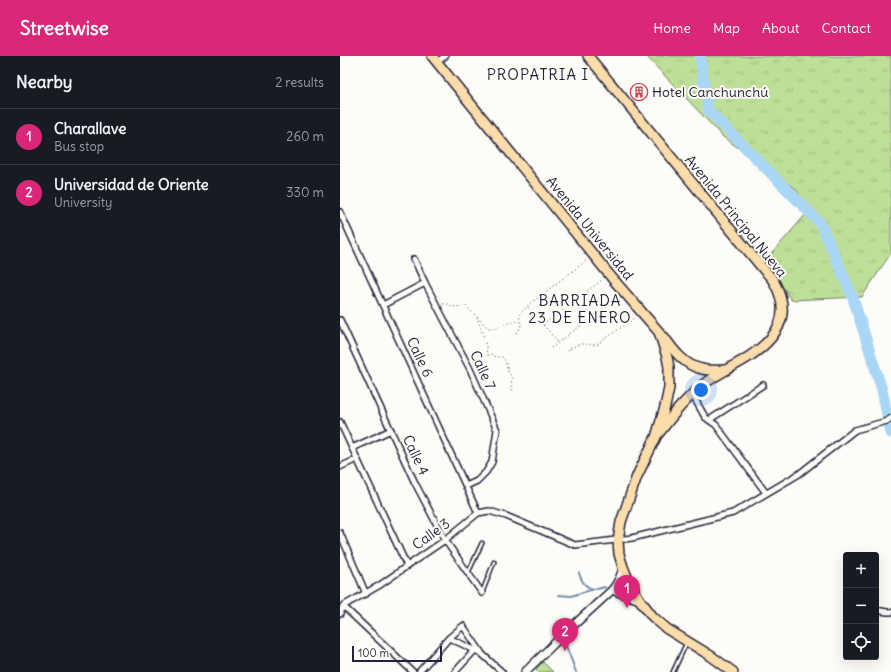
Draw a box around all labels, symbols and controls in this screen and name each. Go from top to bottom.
text: Streetwise [20,16,109,40]
text: Home [653,19,691,37]
text: Map [713,19,740,37]
text: About [762,19,800,37]
text: Contact [822,19,871,37]
district label: PROPATRIA I [487,65,589,84]
text: Nearby [16,71,72,93]
text: 2 results [275,74,324,91]
building icon: Hotel Canchunchú [629,82,649,102]
place label: Hotel Canchunchú [652,83,768,101]
text: Charallave [54,119,126,138]
text: 1 [26,128,32,145]
text: 260 m [286,128,324,145]
text: Bus stop [54,138,104,155]
street label: Avenida Principal Nueva [681,151,791,281]
street label: Avenida Universidad [543,172,637,284]
text: Universidad de Oriente [54,175,209,194]
text: 2 [25,184,33,201]
text: 330 m [286,184,324,201]
text: University [54,194,112,211]
district label: BARRIADA 23 DE ENERO [528,291,632,327]
street label: Calle 6 [403,334,437,380]
street label: Calle 7 [466,348,500,393]
your location [691,380,711,400]
street label: Calle 4 [399,432,433,478]
street label: Calle 3 [409,514,453,554]
map controls [843,552,879,660]
button: + [843,552,879,588]
pin: 1 [614,575,640,608]
button: − [843,588,879,624]
pin: 2 [552,618,578,651]
button: locate [843,624,879,660]
scale bar [352,644,442,663]
text: 100 m [358,646,389,660]

